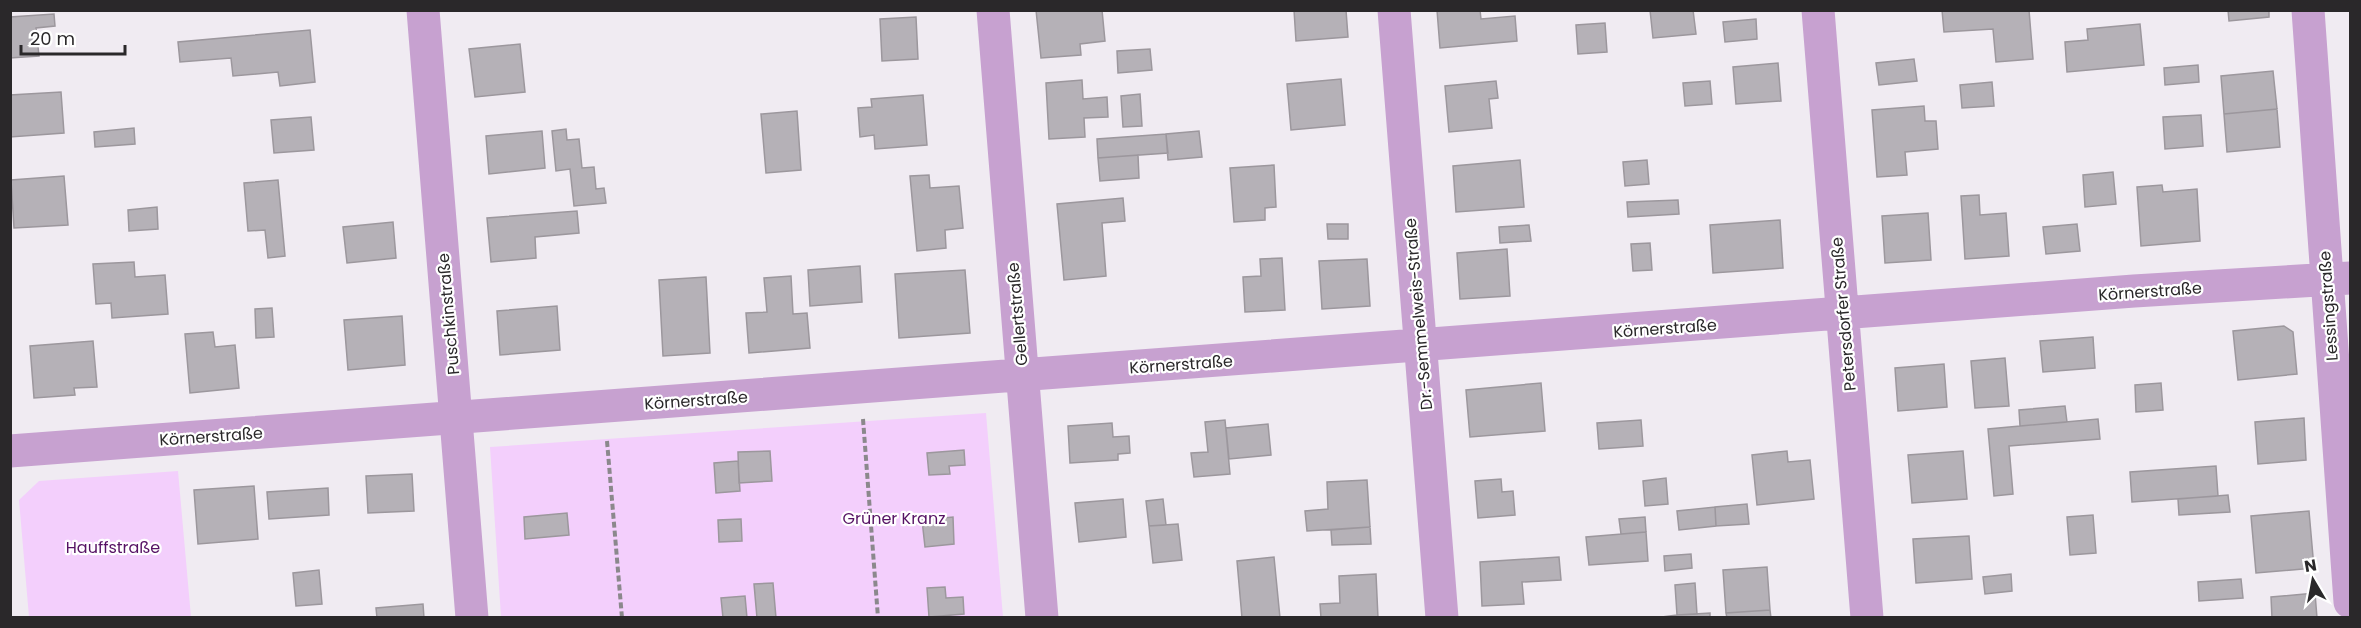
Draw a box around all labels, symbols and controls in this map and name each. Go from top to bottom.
scale bar [21,18,124,56]
text: 20 m [30,26,75,51]
street label: Dr.-Semmelweis-Straße [1399,217,1438,411]
street label: Petersdorfer Straße [1825,236,1862,392]
street label: Lessingstraße [2313,250,2344,362]
street label: Puschkinstraße [432,252,465,376]
street label: Gellertstraße [1002,261,1033,367]
street label: Körnerstraße [2098,276,2203,307]
street label: Körnerstraße [1613,313,1718,344]
street label: Körnerstraße [1129,349,1234,380]
street label: Körnerstraße [644,385,749,416]
street label: Körnerstraße [159,421,264,452]
park label: Grüner Kranz [843,507,945,530]
park label: Hauffstraße [66,536,160,559]
north arrow [2283,550,2343,610]
text: N [2303,553,2318,578]

